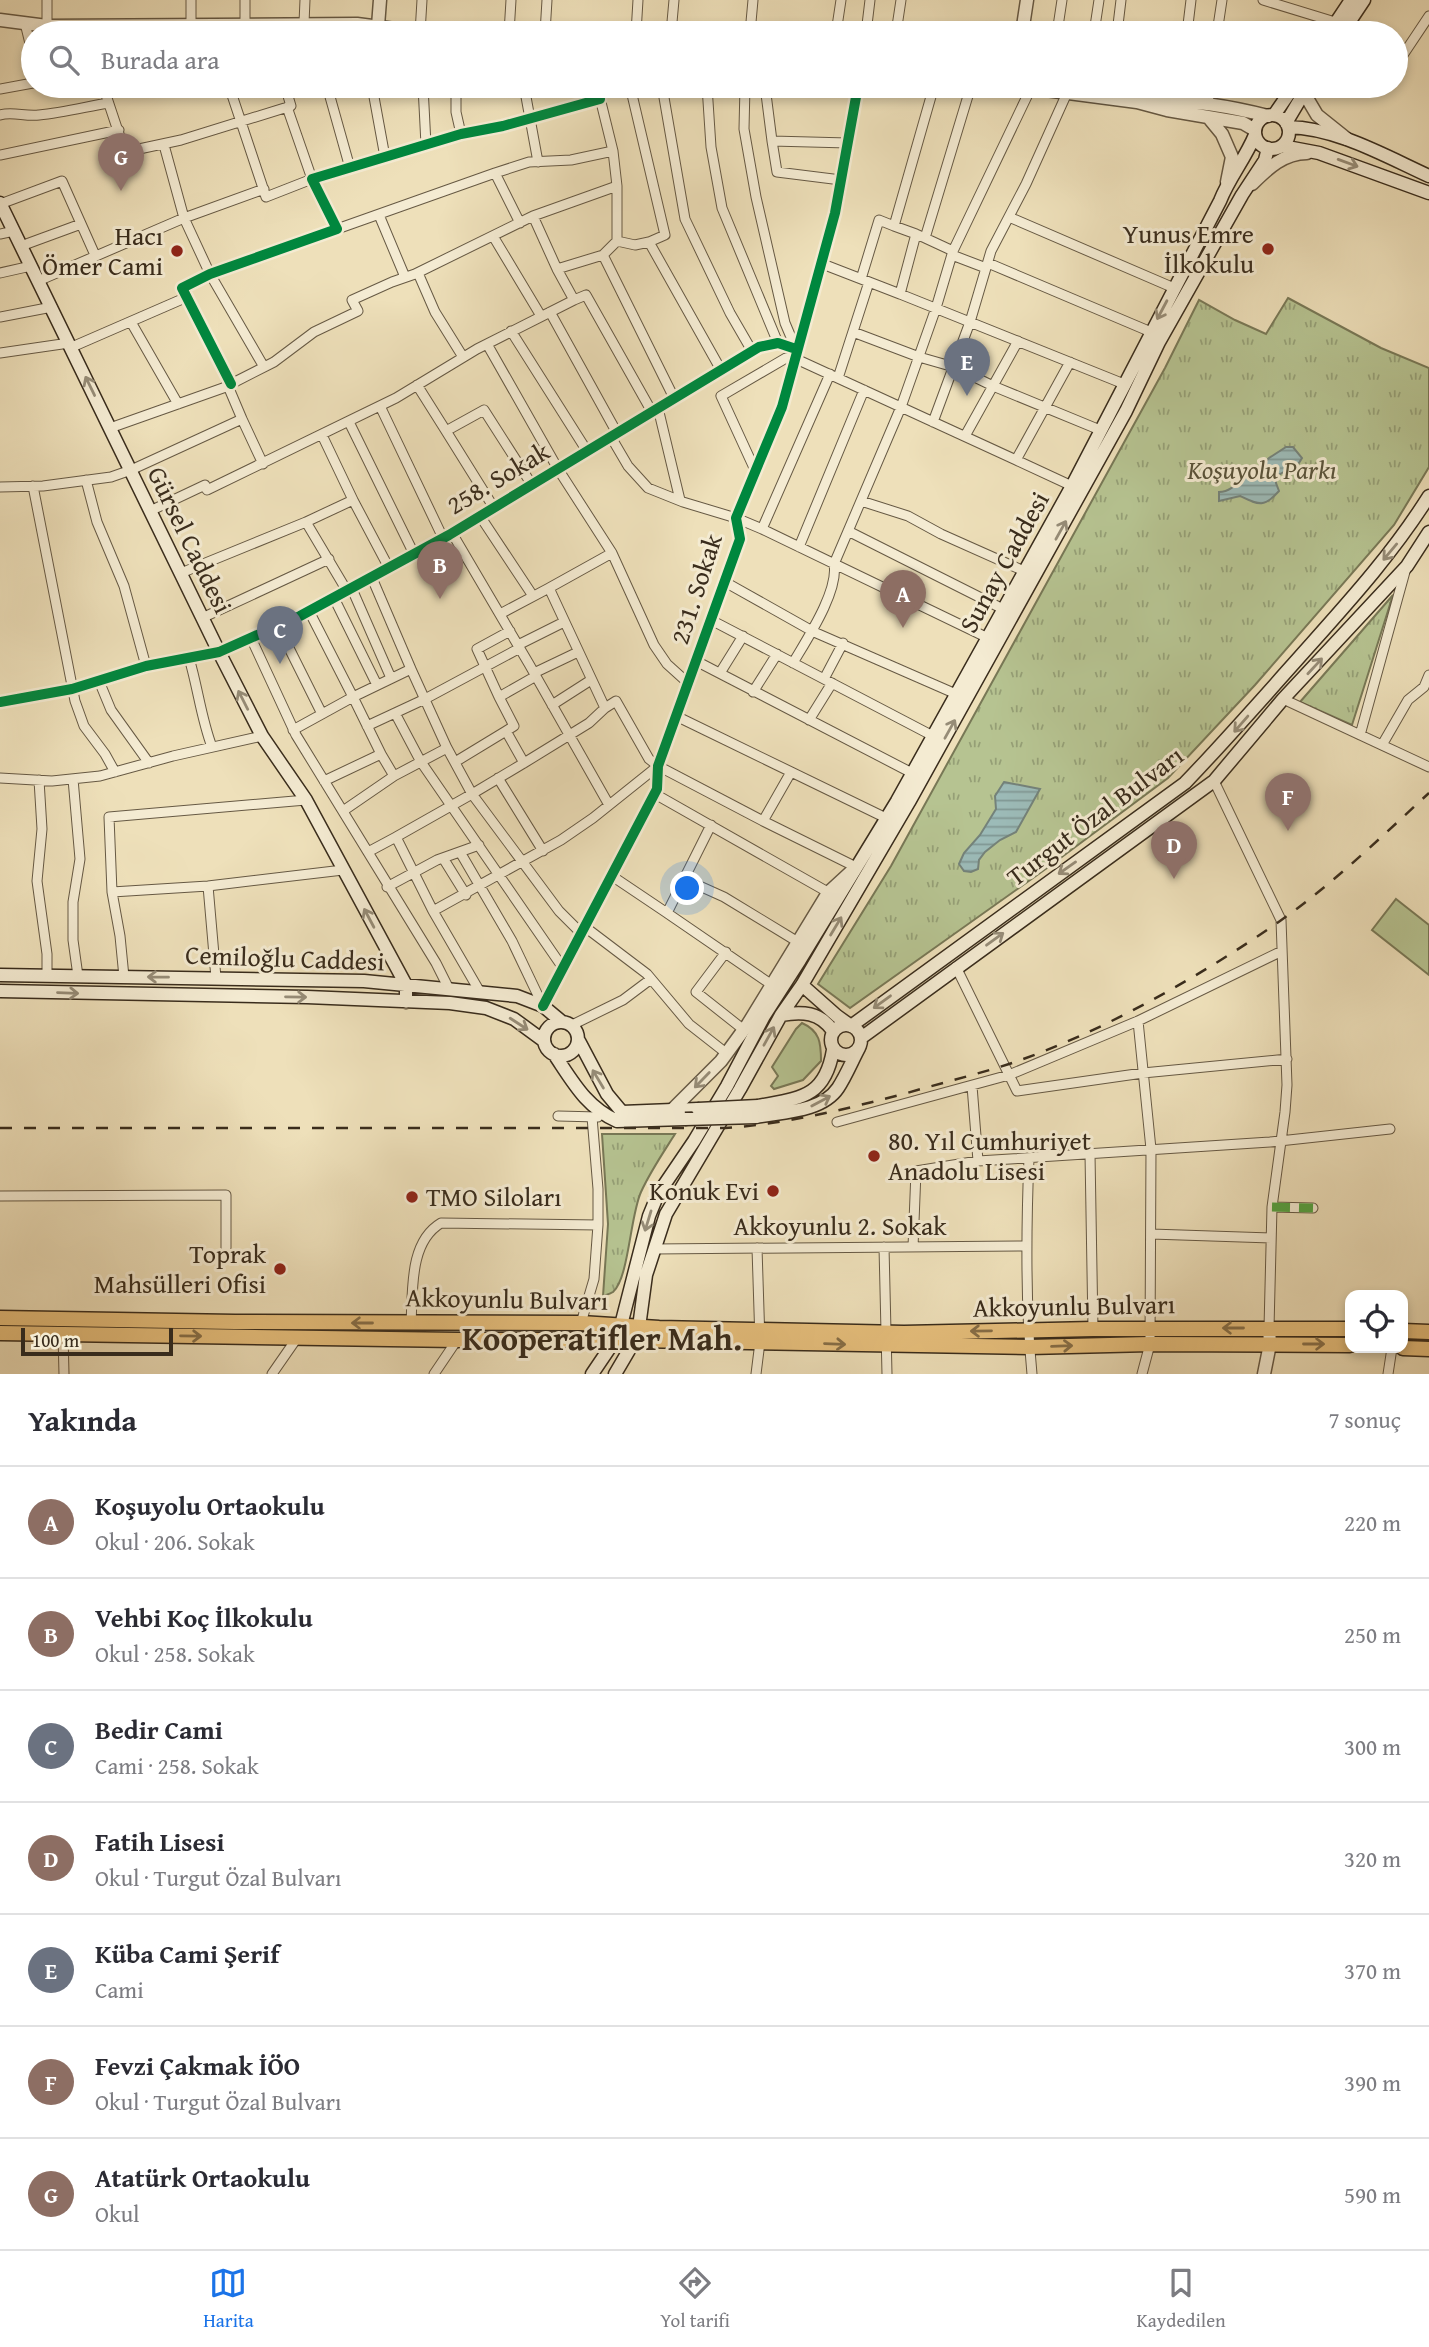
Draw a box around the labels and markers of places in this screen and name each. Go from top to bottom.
pin: G [98,133,144,191]
place label: Yunus Emre İlkokulu [1123,214,1254,283]
place label: Hacı Ömer Cami [42,216,163,285]
marker: Yunus Emre İlkokulu [1260,241,1276,257]
marker: Hacı Ömer Cami [169,243,185,259]
pin: E [944,338,990,396]
pin: B [417,541,463,599]
pin: A [880,570,926,628]
pin: C [257,606,303,664]
pin: F [1265,773,1311,831]
pin: D [1151,821,1197,879]
place label: 80. Yıl Cumhuriyet Anadolu Lisesi [888,1121,1091,1190]
marker: 80. Yıl Cumhuriyet Anadolu Lisesi [866,1148,882,1164]
place label: Konuk Evi [649,1171,759,1210]
place label: TMO Siloları [426,1177,562,1216]
marker: Konuk Evi [765,1183,781,1199]
marker: TMO Siloları [404,1189,420,1205]
place label: Toprak Mahsülleri Ofisi [94,1234,267,1303]
marker: Toprak Mahsülleri Ofisi [272,1261,288,1277]

